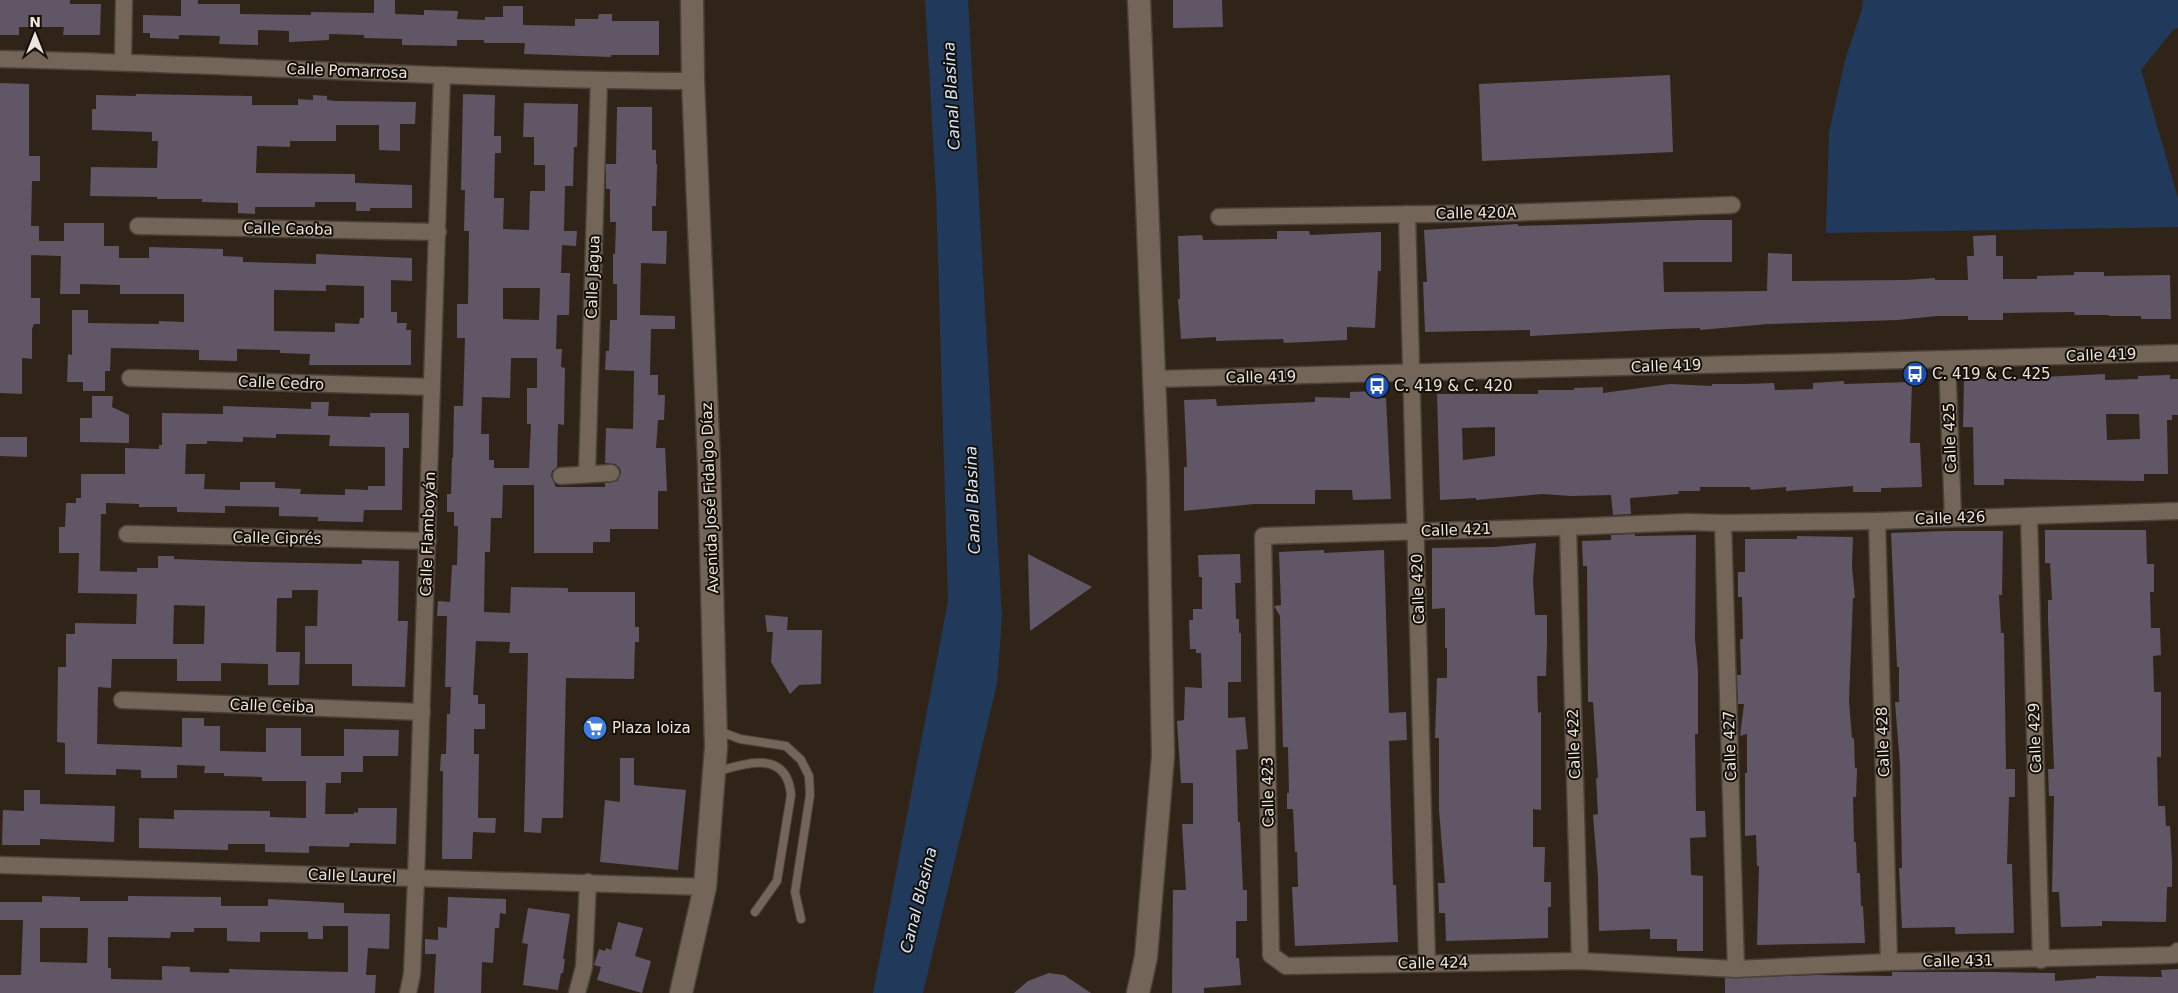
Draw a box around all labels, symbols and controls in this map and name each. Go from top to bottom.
north arrow [10,10,60,60]
text: N [29,14,41,30]
water label: Canal Blasina [939,41,964,151]
street label: Calle Pomarrosa [286,60,408,82]
street label: Calle 420A [1435,203,1517,223]
street label: Calle Caoba [243,219,333,239]
street label: Calle Jagua [583,235,603,319]
street label: Calle 419 [2065,345,2137,365]
street label: Calle 419 [1630,356,1702,376]
bus stop icon: C. 419 & C. 425 [1902,361,1928,387]
place label: C. 419 & C. 425 [1932,365,2051,383]
street label: Calle 419 [1226,367,1296,387]
street label: Calle Cedro [238,373,324,393]
bus stop icon: C. 419 & C. 420 [1364,373,1390,399]
place label: C. 419 & C. 420 [1394,377,1513,395]
street label: Avenida José Fidalgo Díaz [698,402,722,594]
street label: Calle 425 [1940,402,1960,474]
water label: Canal Blasina [961,445,984,554]
street label: Calle Flamboyán [417,471,439,597]
street label: Calle 426 [1914,508,1986,528]
street label: Calle 421 [1420,520,1492,540]
street label: Calle Ciprés [232,528,322,548]
street label: Calle 420 [1408,553,1428,625]
street label: Calle Ceiba [229,696,315,716]
street label: Calle 429 [2025,702,2045,774]
street label: Calle 428 [1873,706,1893,778]
street label: Calle 422 [1564,708,1584,780]
street label: Calle 427 [1720,710,1740,782]
supermarket icon: Plaza loiza [582,715,608,741]
place label: Plaza loiza [612,719,691,737]
street label: Calle 423 [1258,757,1278,827]
water label: Canal Blasina [896,845,941,955]
street label: Calle Laurel [308,865,396,887]
street label: Calle 431 [1923,951,1993,971]
street label: Calle 424 [1398,953,1468,973]

